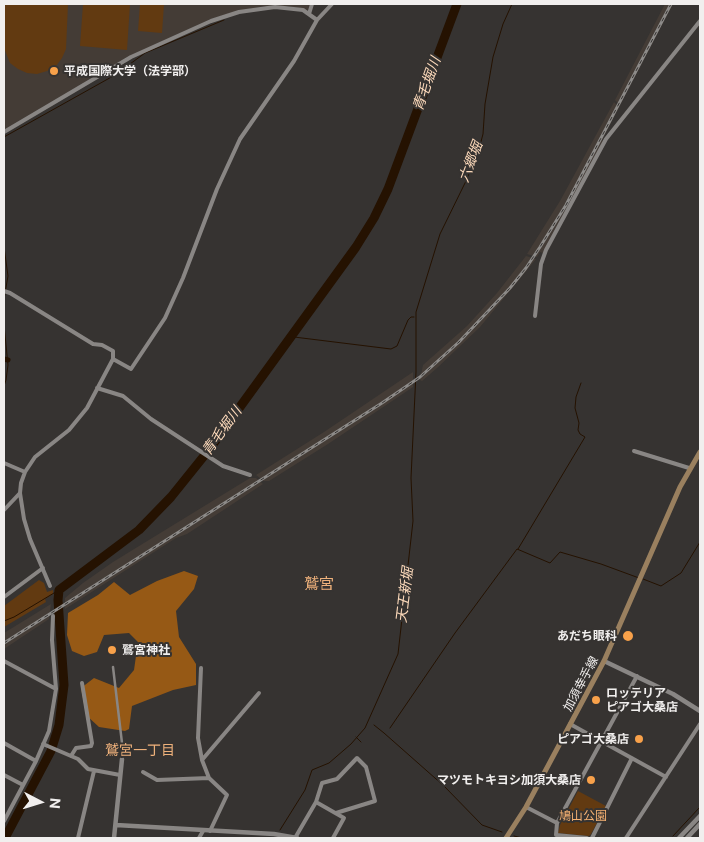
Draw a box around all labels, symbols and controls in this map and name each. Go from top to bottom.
water label: 青毛堀川 [410,55,444,113]
place label: 平成国際大学（法学部） [64,64,196,78]
marker: 平成国際大学（法学部） [48,65,60,77]
water label: 六郷堀 [456,139,486,185]
water label: 青毛堀川 [199,403,245,459]
water label: 天王新堀 [393,566,417,624]
district label: 鷲宮 [304,575,334,593]
place label: あだち眼科 [557,629,617,643]
marker: あだち眼科 [621,629,635,643]
place label: 鷲宮神社 [122,643,170,657]
marker: 鷲宮神社 [106,644,118,656]
street label: 加須幸手線 [561,654,601,714]
place label: ロッテリア ピアゴ大桑店 [606,686,678,714]
marker: ロッテリア ピアゴ大桑店 [590,694,602,706]
place label: ピアゴ大桑店 [557,732,629,746]
marker: ピアゴ大桑店 [633,733,645,745]
district label: 鷲宮一丁目 [105,743,175,759]
place label: マツモトキヨシ加須大桑店 [437,773,581,787]
marker: マツモトキヨシ加須大桑店 [585,774,597,786]
north arrow [15,777,65,827]
text: N [46,797,63,809]
park label: 鳩山公園 [559,809,607,823]

